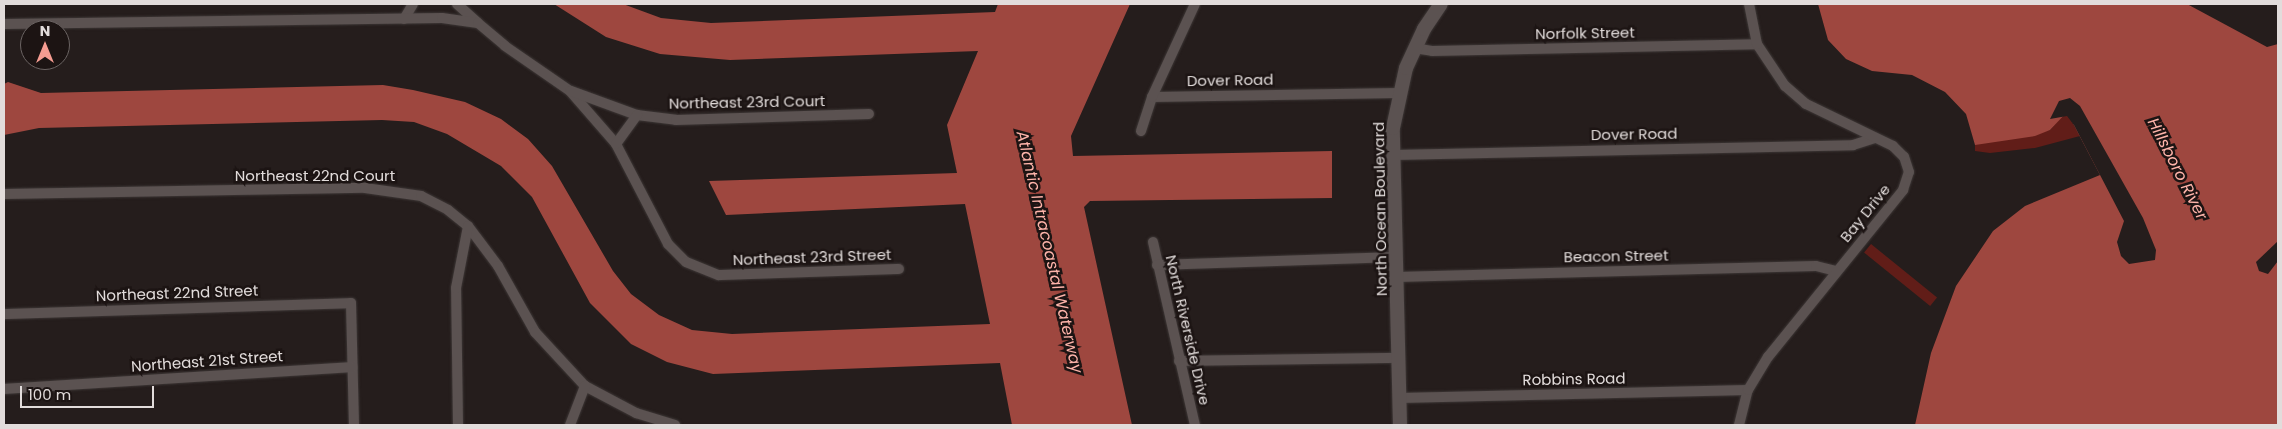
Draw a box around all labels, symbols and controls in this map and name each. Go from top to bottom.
north arrow [20,20,70,70]
text: N [40,21,50,41]
street label: Norfolk Street [1535,23,1635,43]
street label: Dover Road [1187,70,1273,90]
street label: Northeast 23rd Court [669,92,825,112]
water label: Hillsboro River [2143,115,2211,223]
street label: North Ocean Boulevard [1369,122,1391,296]
street label: Dover Road [1591,124,1677,144]
water label: Atlantic Intracoastal Waterway [1012,129,1086,375]
street label: Northeast 22nd Court [235,167,395,185]
street label: Bay Drive [1836,180,1894,246]
street label: Northeast 23rd Street [732,245,892,269]
street label: Beacon Street [1563,246,1669,266]
street label: North Riverside Drive [1162,253,1214,407]
street label: Northeast 22nd Street [96,281,258,305]
street label: Northeast 21st Street [130,347,284,375]
street label: Robbins Road [1522,369,1626,389]
scale bar [22,376,156,408]
text: 100 m [28,384,71,405]

